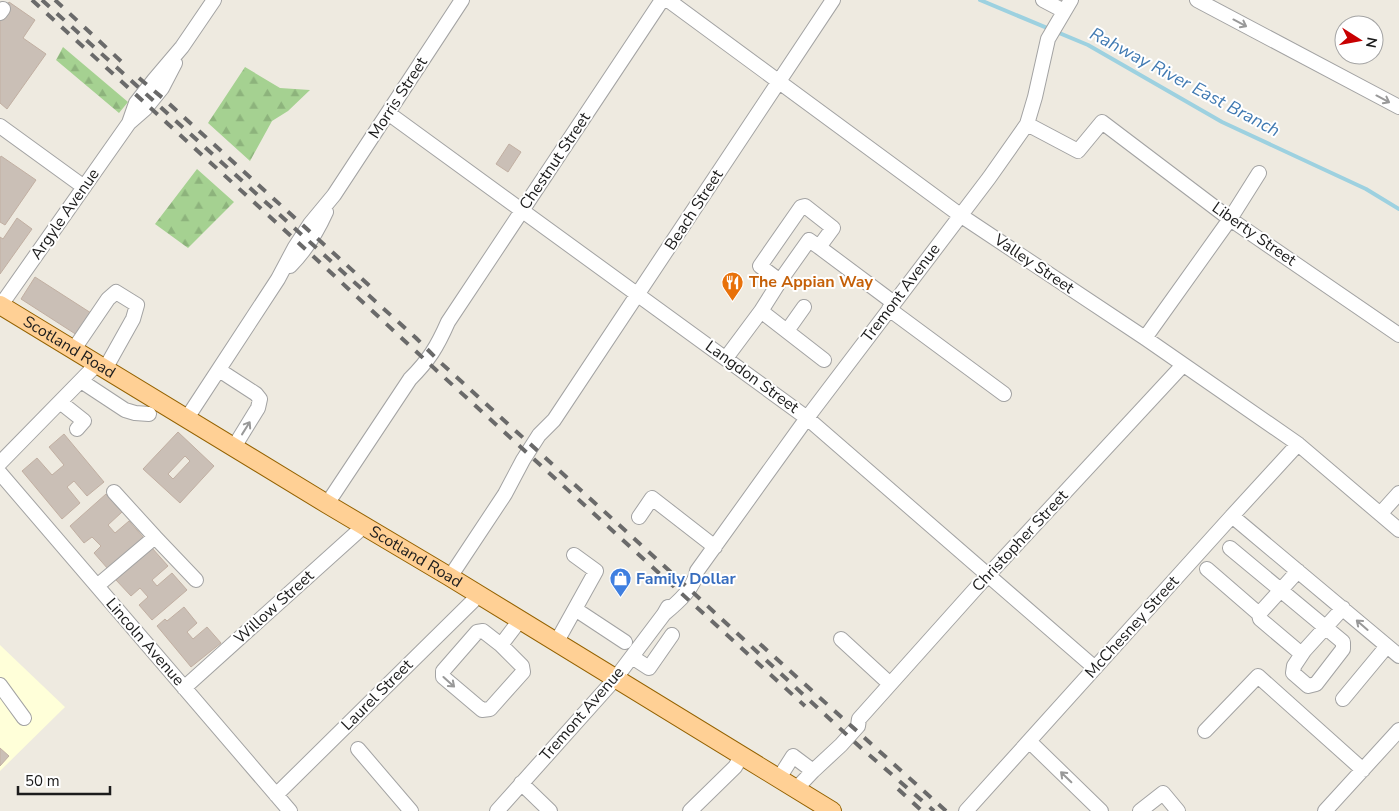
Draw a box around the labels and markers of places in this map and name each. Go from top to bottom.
restaurant icon: The Appian Way [721,270,745,301]
place label: The Appian Way [749,271,873,293]
shop icon: Family Dollar [608,567,632,598]
place label: Family Dollar [636,568,737,590]

